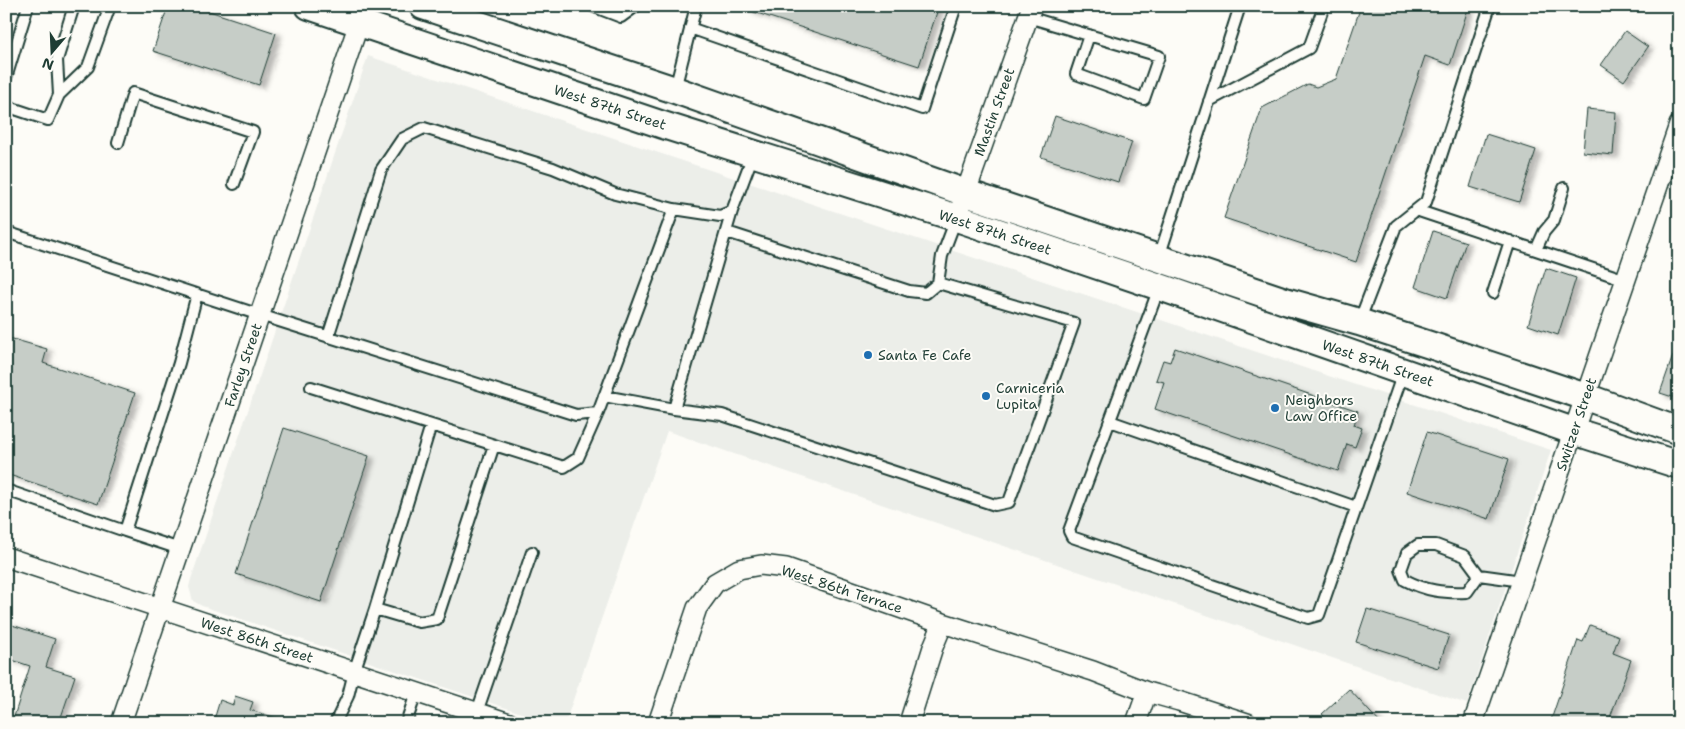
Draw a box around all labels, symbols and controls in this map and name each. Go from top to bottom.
north arrow [28,28,78,78]
text: N [40,54,56,75]
street label: Mastin Street [970,65,1018,159]
street label: West 87th Street [551,80,669,134]
street label: West 87th Street [936,205,1054,259]
street label: Farley Street [220,321,266,409]
street label: West 87th Street [1320,335,1436,391]
place label: Santa Fe Cafe [878,346,971,364]
marker: Santa Fe Cafe [862,349,874,361]
street label: Switzer Street [1552,375,1600,473]
place label: Carniceria Lupita [996,379,1065,413]
marker: Carniceria Lupita [980,390,992,402]
place label: Neighbors Law Office [1285,391,1357,425]
marker: Neighbors Law Office [1269,402,1281,414]
street label: West 86th Terrace [779,561,905,617]
street label: West 86th Street [198,613,316,667]

